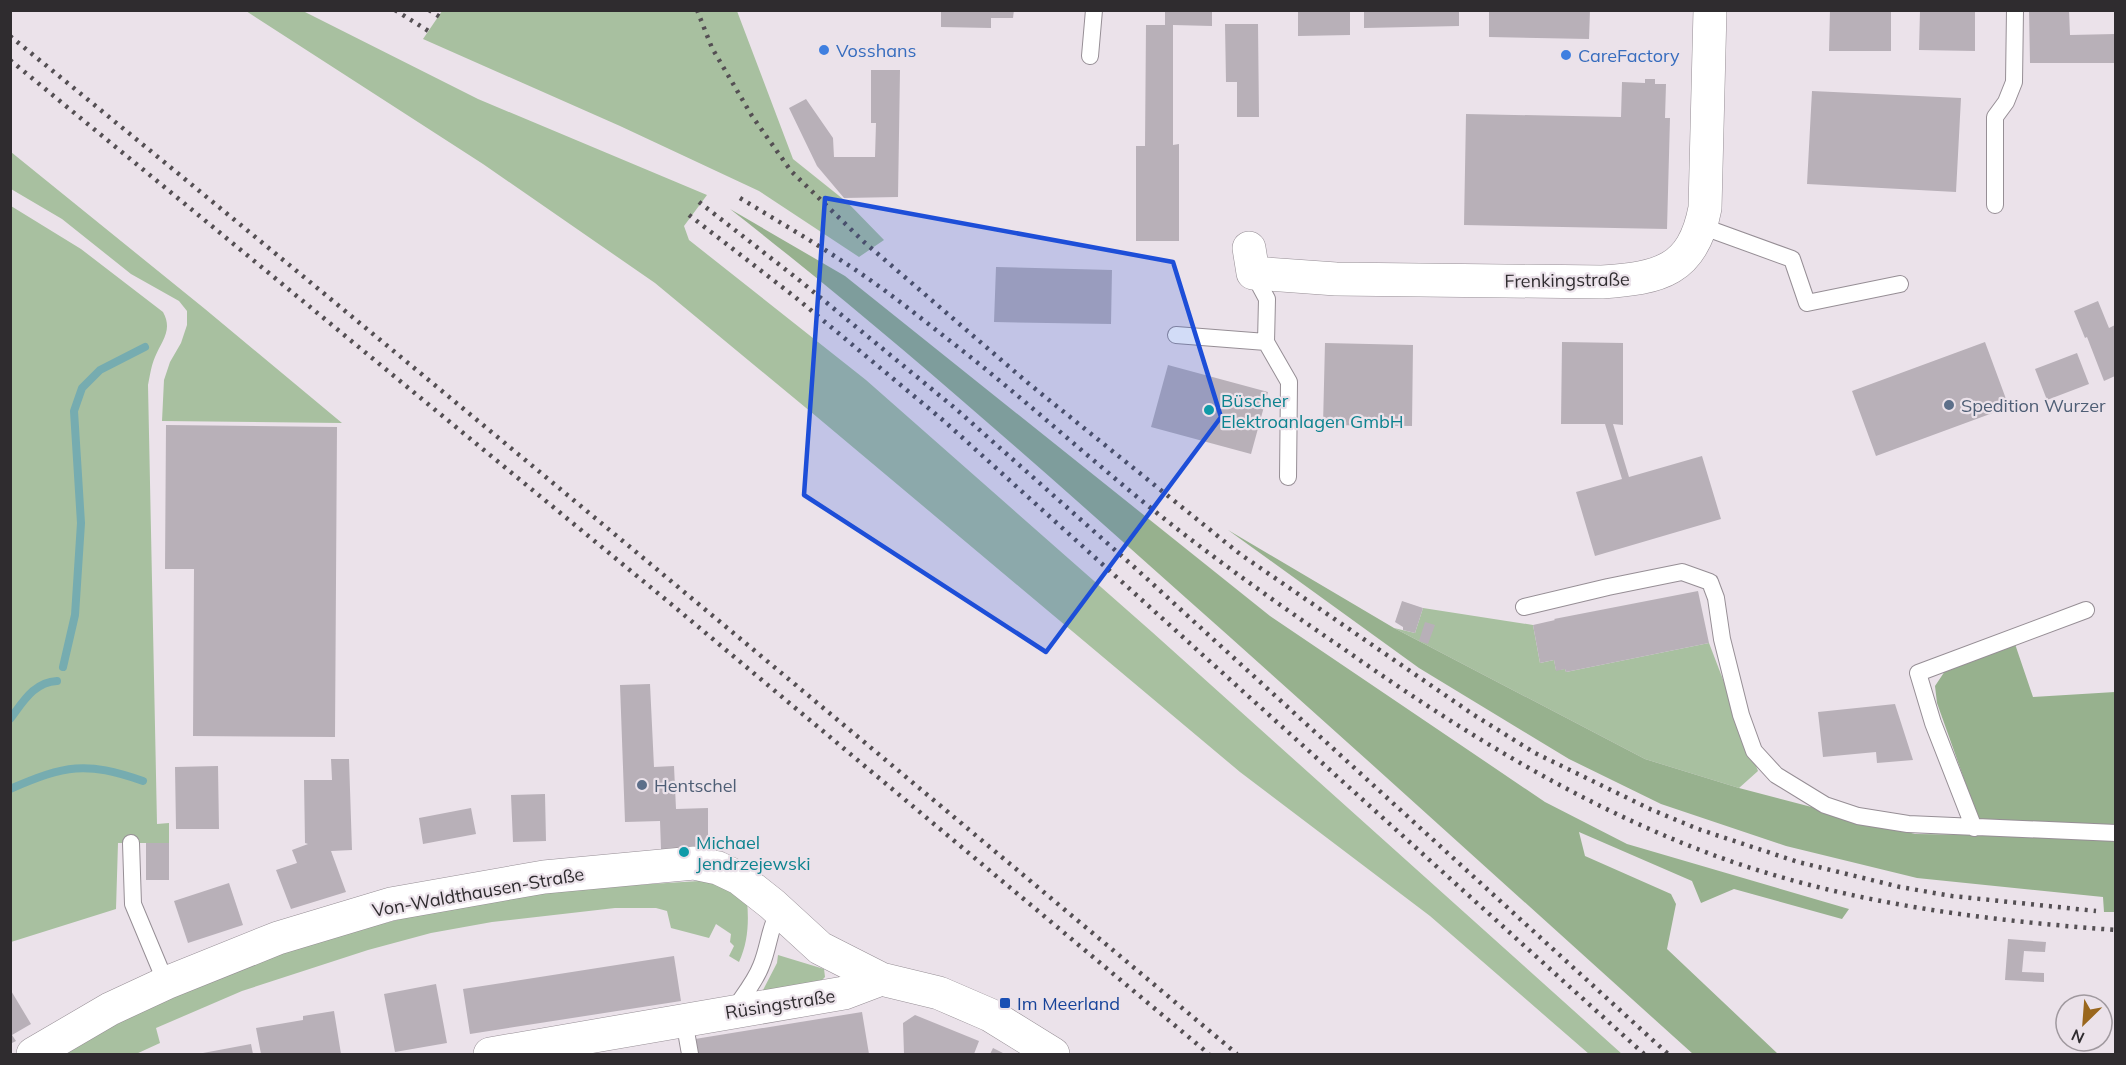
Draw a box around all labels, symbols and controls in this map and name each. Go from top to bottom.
place label: Vosshans [836,39,917,62]
marker: Vosshans [817,43,831,57]
place label: CareFactory [1578,44,1680,67]
marker: CareFactory [1559,48,1573,62]
street label: Frenkingstraße [1504,267,1630,293]
place label: Büscher Elektroanlagen GmbH [1221,389,1404,433]
place label: Spedition Wurzer [1961,394,2106,417]
marker: Spedition Wurzer [1942,398,1956,412]
marker: Büscher Elektroanlagen GmbH [1202,403,1216,417]
place label: Hentschel [654,774,737,797]
marker: Hentschel [635,778,649,792]
place label: Michael Jendrzejewski [696,831,811,875]
marker: Michael Jendrzejewski [677,845,691,859]
street label: Von-Waldthausen-Straße [370,862,586,922]
street label: Rüsingstraße [723,984,837,1024]
place label: Im Meerland [1017,992,1120,1015]
north arrow [2054,993,2114,1053]
marker: Im Meerland [998,996,1012,1010]
text: N [2068,1025,2087,1048]

